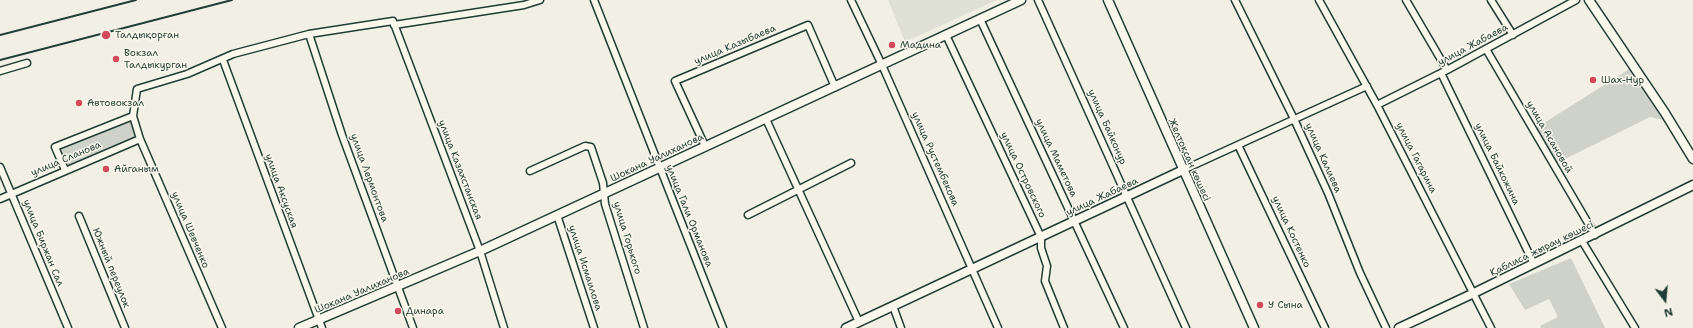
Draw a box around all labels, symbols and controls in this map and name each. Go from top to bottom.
street label: улица Жабаева [1436,21,1510,69]
street label: улица Казыбаева [692,22,778,68]
marker: Талдықорған [100,29,112,41]
place label: Талдықорған [115,29,179,41]
place label: Мадина [900,39,941,51]
marker: Мадина [887,40,897,50]
place label: Вокзал Талдыкурган [124,47,187,70]
marker: Вокзал Талдыкурган [111,54,121,64]
place label: Шах-Нур [1601,74,1644,86]
marker: Шах-Нур [1588,75,1598,85]
street label: улица Байконур [1085,87,1129,167]
place label: Автовокзал [87,97,144,109]
marker: Автовокзал [74,98,84,108]
street label: улица Асановой [1523,99,1575,175]
street label: улица Рустембекова [909,110,961,208]
street label: улица Маметова [1033,117,1079,199]
street label: Желтоқсан көшесі [1165,117,1213,203]
street label: улица Казахстанская [435,119,485,221]
street label: улица Калиева [1302,121,1344,195]
street label: улица Гагарина [1393,121,1439,195]
street label: улица Байкожина [1472,121,1522,207]
street label: улица Островского [998,130,1048,220]
street label: Шокана Уалиханова [608,131,706,185]
street label: улица Лермонтова [347,132,391,224]
street label: улица Сланова [29,139,103,179]
street label: улица Аксуская [262,152,300,230]
place label: Айганым [114,163,159,175]
street label: улица Гали Орманова [663,163,715,269]
marker: Айганым [101,164,111,174]
street label: улица Жабаева [1064,175,1140,219]
street label: улица Шевченко [168,190,212,270]
street label: улица Костенко [1269,194,1313,270]
street label: улица Биржан Сал [20,198,66,288]
street label: улица Горького [610,200,644,276]
street label: Қаблиса жырау көшесі [1488,219,1596,279]
street label: улица Исмаилова [566,224,604,312]
street label: Южный переулок [89,226,133,310]
street label: Шокана Уалиханова [313,266,411,316]
north arrow [1645,280,1685,320]
place label: У Сына [1268,299,1303,311]
marker: У Сына [1255,300,1265,310]
text: N [1662,304,1675,320]
place label: Динара [406,305,444,317]
marker: Динара [393,306,403,316]

